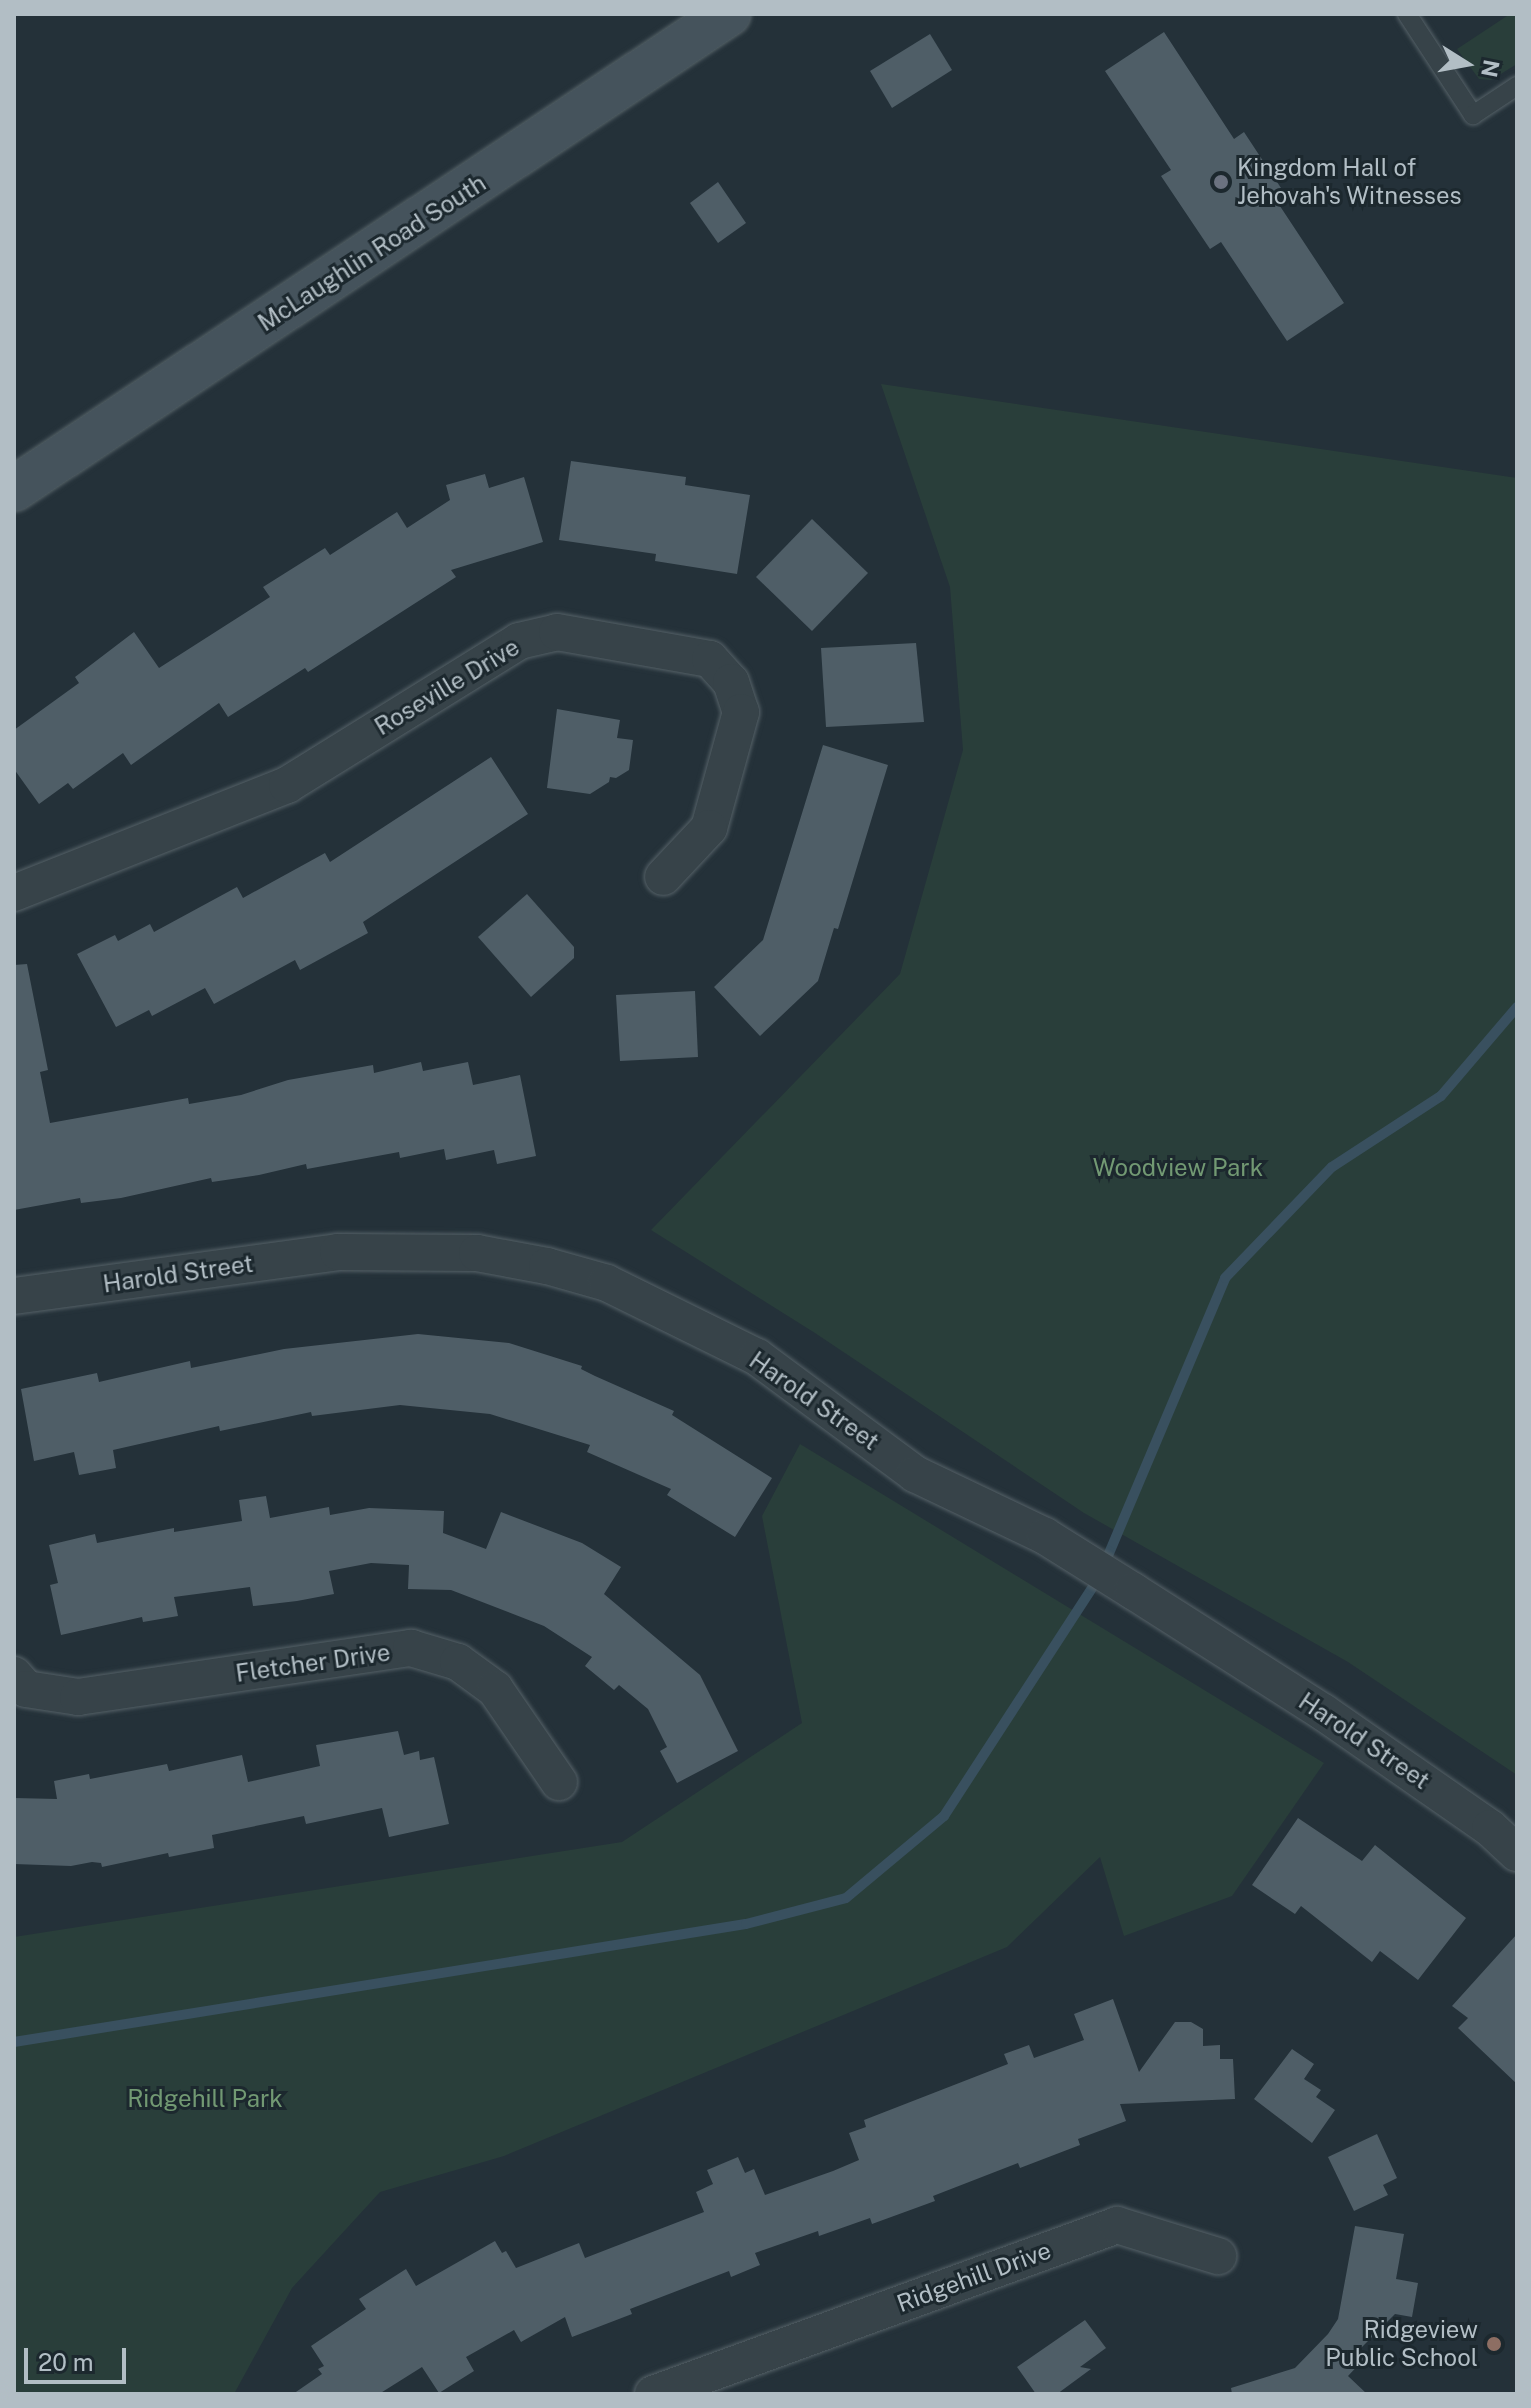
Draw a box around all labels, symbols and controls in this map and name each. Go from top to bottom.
north arrow [1427,24,1507,104]
text: N [1476,58,1505,80]
place label: Kingdom Hall of Jehovah's Witnesses [1237,154,1462,210]
street label: McLaughlin Road South [253,169,491,337]
marker: Kingdom Hall of Jehovah's Witnesses [1212,173,1230,191]
street label: Roseville Drive [370,633,524,741]
park label: Woodview Park [1093,1154,1263,1182]
street label: Harold Street [101,1249,255,1299]
street label: Harold Street [744,1346,884,1456]
street label: Fletcher Drive [234,1638,392,1688]
street label: Harold Street [1293,1687,1435,1795]
park label: Ridgehill Park [127,2085,283,2113]
street label: Ridgehill Drive [893,2236,1055,2318]
place label: Ridgeview Public School [1325,2316,1478,2372]
scale bar [28,2332,130,2382]
marker: Ridgeview Public School [1485,2335,1503,2353]
text: 20 m [38,2348,94,2376]

